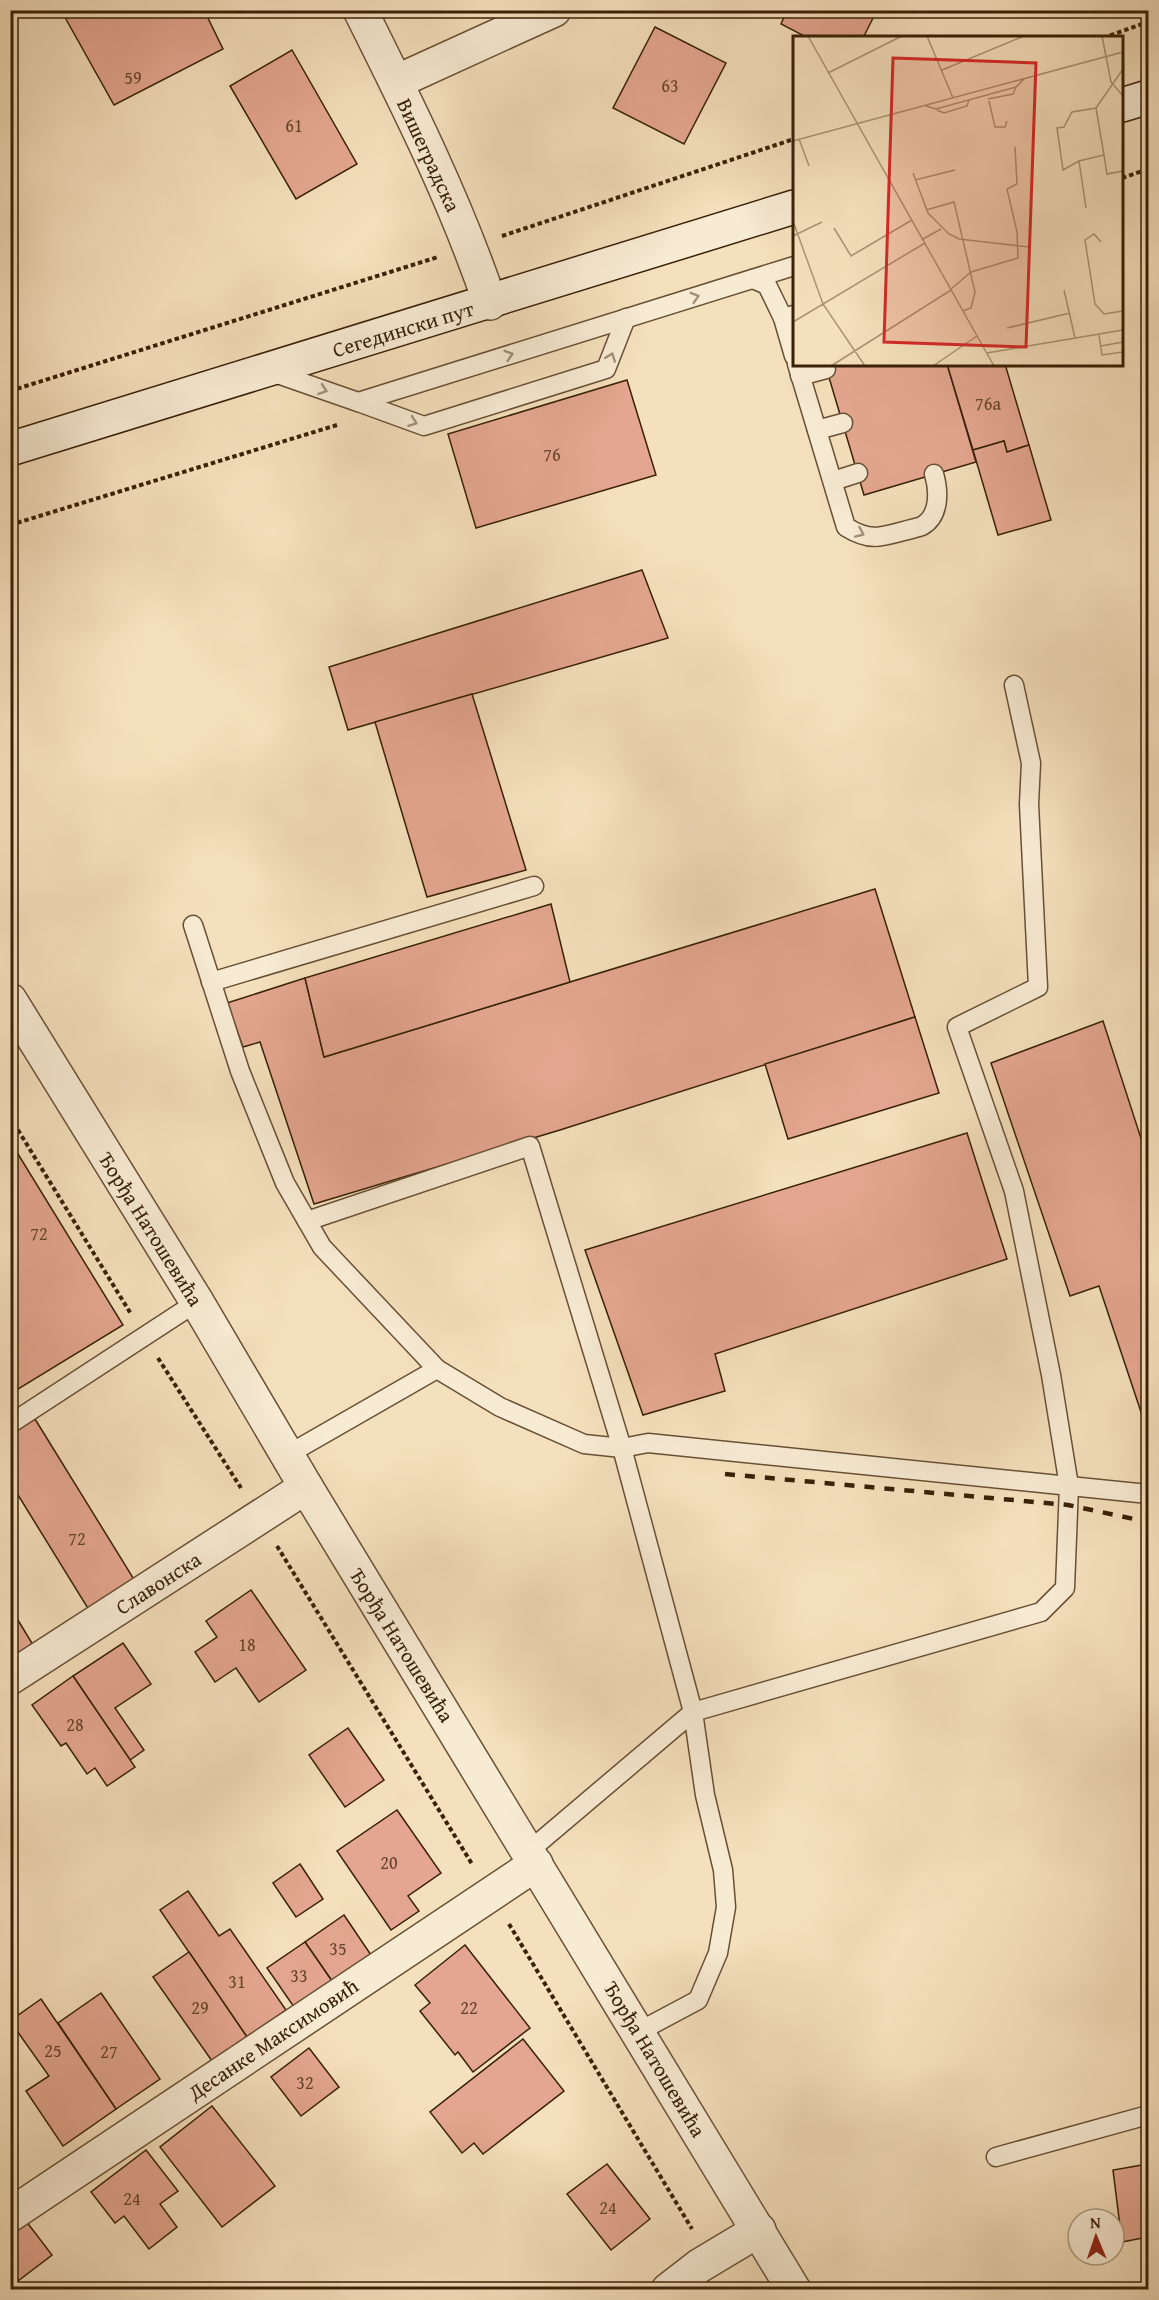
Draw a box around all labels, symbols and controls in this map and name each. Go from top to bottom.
inset map [793,36,1123,366]
house number: 59 [124,64,142,91]
house number: 63 [661,72,679,99]
street label: Вишеградска [389,93,469,217]
house number: 61 [285,112,303,139]
one-way arrow [689,292,700,304]
street label: Сегедински пут [329,293,477,365]
one-way arrow [503,350,514,362]
one-way arrow [604,352,616,363]
one-way arrow [317,383,328,395]
house number: 76a [975,390,1001,417]
one-way arrow [407,415,418,428]
house number: 76 [543,441,561,468]
one-way arrow [853,526,864,538]
street label: Ђорђа Натошевића [91,1146,211,1312]
house number: 72 [30,1220,48,1247]
house number: 72 [68,1525,86,1552]
street label: Славонска [109,1544,207,1622]
street label: Ђорђа Натошевића [342,1562,462,1728]
house number: 18 [238,1631,256,1658]
house number: 28 [66,1711,84,1738]
house number: 20 [380,1849,398,1876]
house number: 35 [329,1935,347,1962]
house number: 33 [290,1962,308,1989]
house number: 31 [228,1968,246,1995]
street label: Десанке Максимовић [181,1970,365,2108]
street label: Ђорђа Натошевића [596,1975,714,2143]
house number: 29 [191,1994,209,2021]
house number: 22 [460,1994,478,2021]
house number: 25 [44,2037,62,2064]
house number: 27 [100,2038,118,2065]
house number: 32 [296,2069,314,2096]
house number: 24 [123,2185,141,2212]
house number: 24 [599,2194,617,2221]
north arrow [1066,2207,1126,2267]
text: N [1090,2210,1102,2234]

